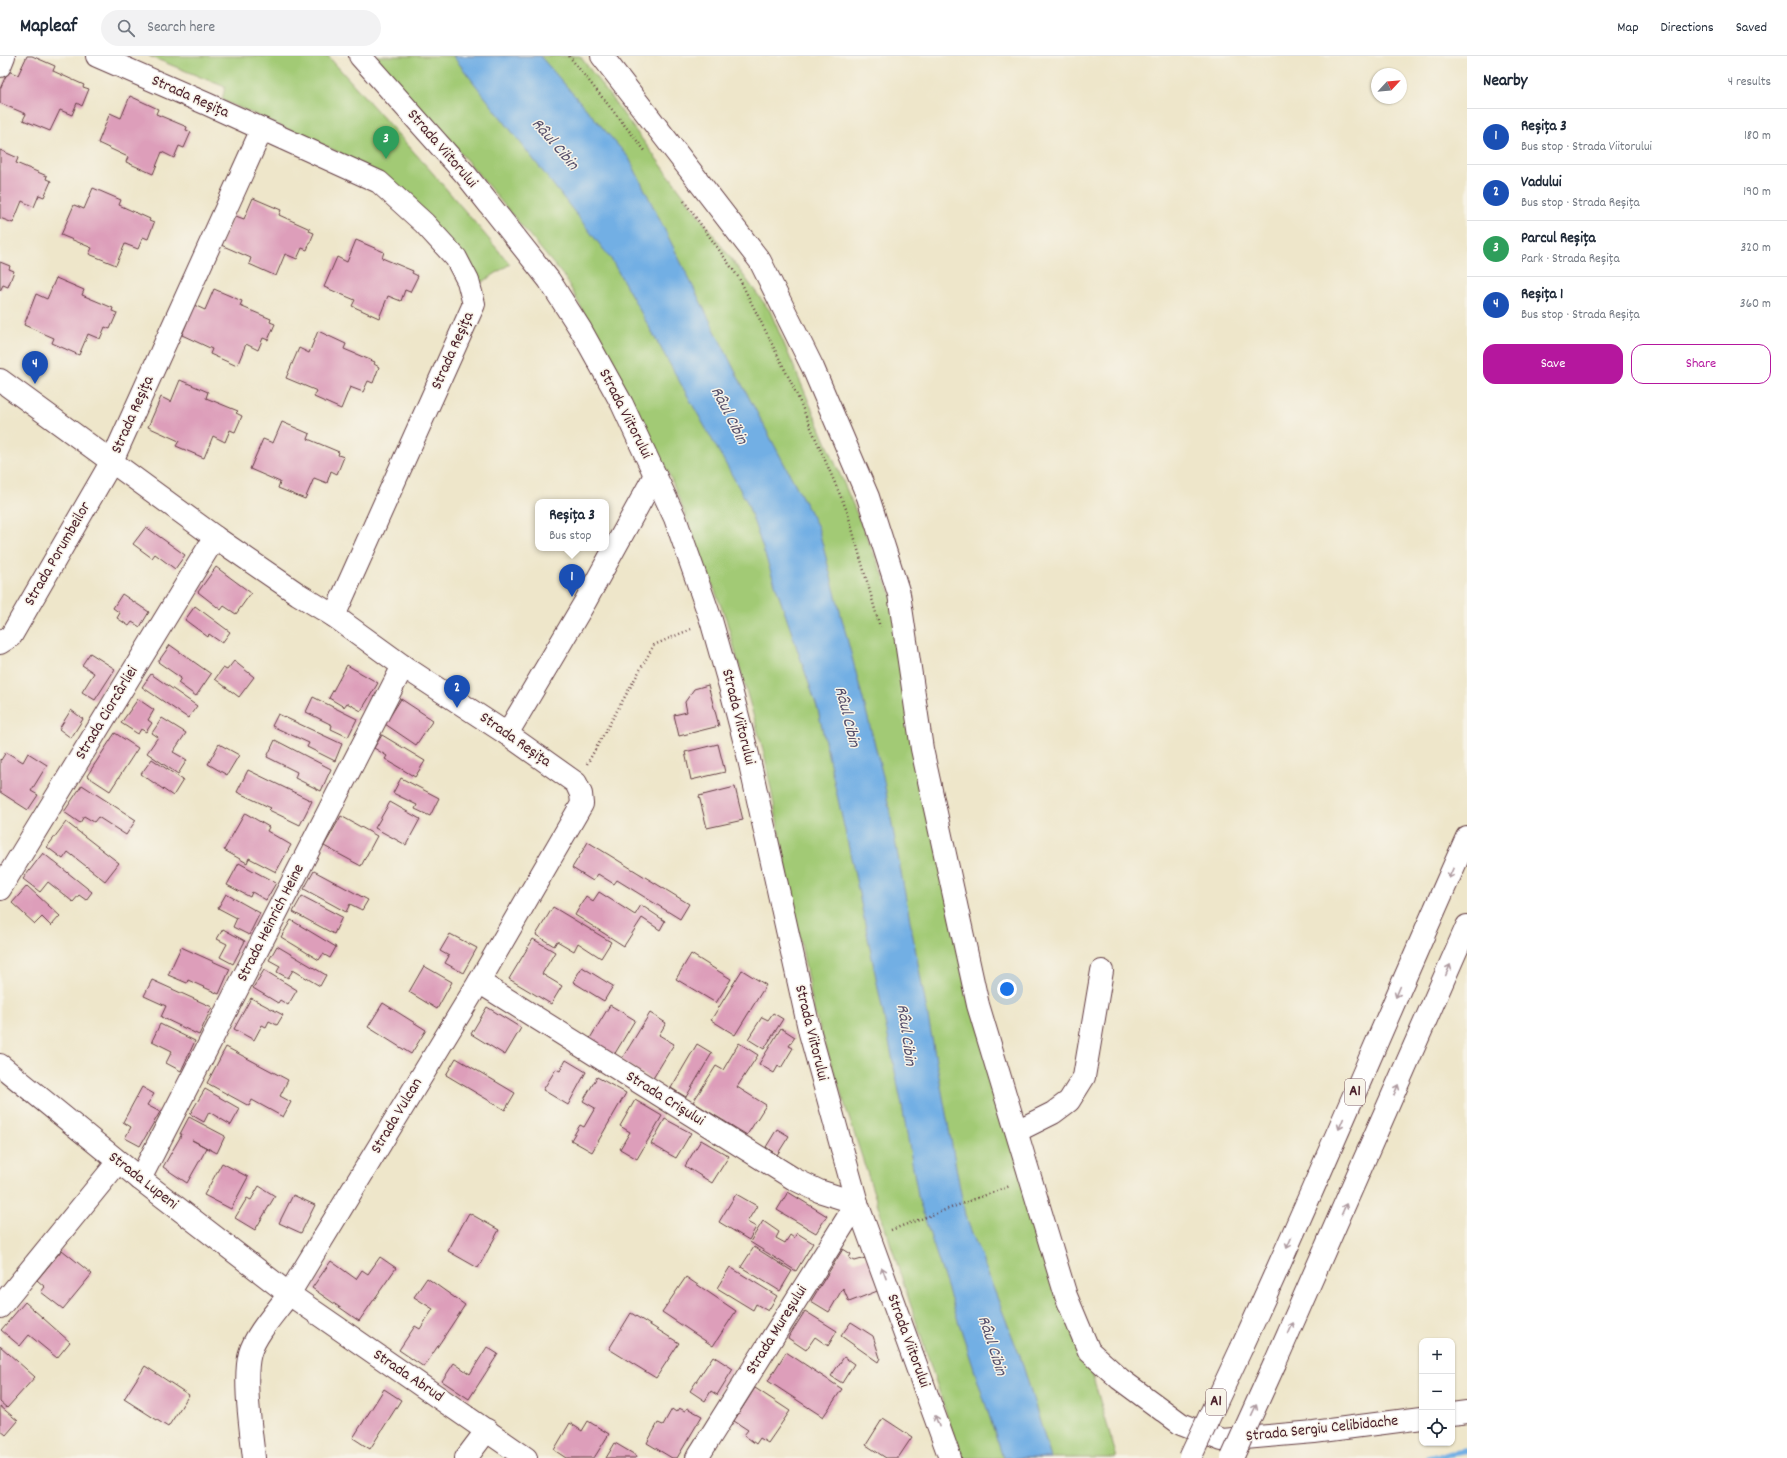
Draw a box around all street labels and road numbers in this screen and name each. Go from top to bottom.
street label: Strada Reșița [147,70,233,125]
street label: Strada Viitorului [401,104,483,194]
street label: Strada Reșița [426,308,481,394]
street label: Strada Viitorului [592,365,658,463]
street label: Strada Reșița [106,372,161,458]
street label: Strada Porumbeilor [19,498,97,610]
street label: Strada Ciorcârliei [70,662,144,764]
street label: Strada Viitorului [715,667,761,767]
street label: Strada Reșița [474,707,556,773]
street label: Strada Heinrich Heine [231,860,311,986]
street label: Strada Viitorului [788,983,834,1083]
street label: Strada Crișului [621,1066,709,1132]
street label: Strada Vulcan [365,1074,429,1158]
road number: A1 [1345,1079,1365,1105]
street label: Strada Lupeni [103,1146,183,1216]
street label: Strada Mureșului [740,1281,814,1379]
street label: Strada Viitorului [880,1291,936,1391]
street label: Strada Abrud [368,1344,448,1408]
road number: A1 [1206,1389,1226,1415]
street label: Strada Sergiu Celibidache [1245,1410,1399,1448]

